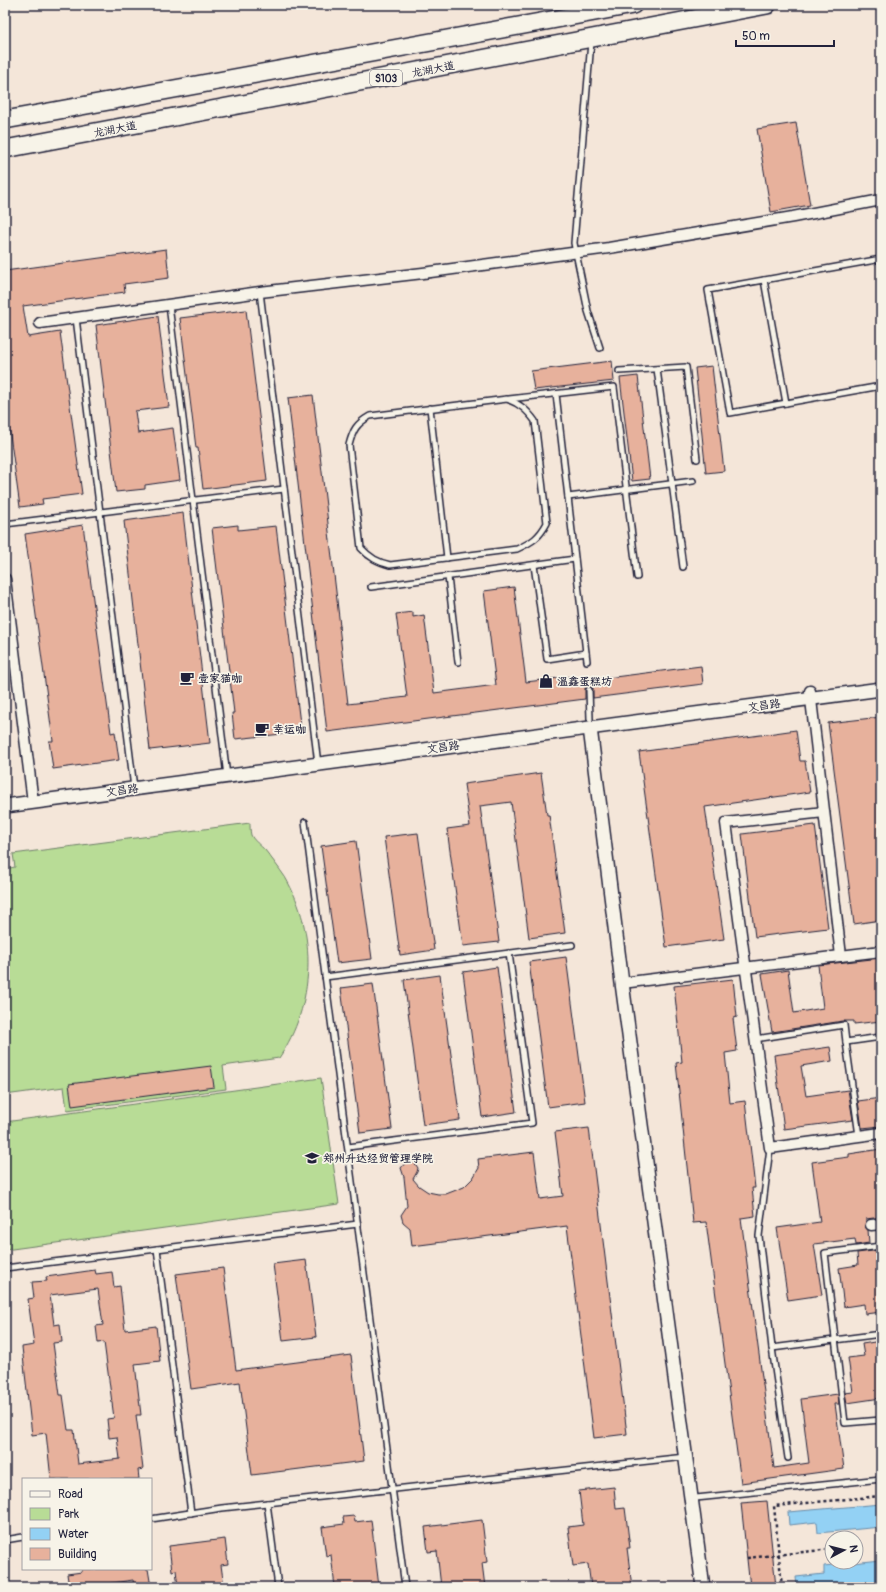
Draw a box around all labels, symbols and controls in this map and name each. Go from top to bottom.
scale bar [736,22,834,48]
text: 50 m [742,29,770,44]
street label: 龙湖大道 [410,59,456,80]
road number: S103 [370,70,402,86]
street label: 龙湖大道 [92,119,138,140]
cafe icon: 壹家猫咖 [179,670,195,686]
place label: 壹家猫咖 [198,672,242,685]
shop icon: 温鑫蛋糕坊 [538,673,554,689]
place label: 温鑫蛋糕坊 [557,675,612,688]
street label: 文昌路 [747,697,781,714]
cafe icon: 幸运咖 [254,721,270,737]
place label: 幸运咖 [273,723,306,736]
street label: 文昌路 [426,739,460,756]
street label: 文昌路 [105,782,139,799]
school or university icon: 郑州升达经贸管理学院 [304,1150,320,1166]
place label: 郑州升达经贸管理学院 [323,1152,433,1165]
legend [22,1478,152,1570]
text: Road [58,1487,83,1502]
text: Park [58,1507,79,1522]
text: Water [58,1527,89,1542]
north arrow [824,1530,864,1570]
text: N [847,1544,860,1554]
text: Building [58,1547,97,1562]

